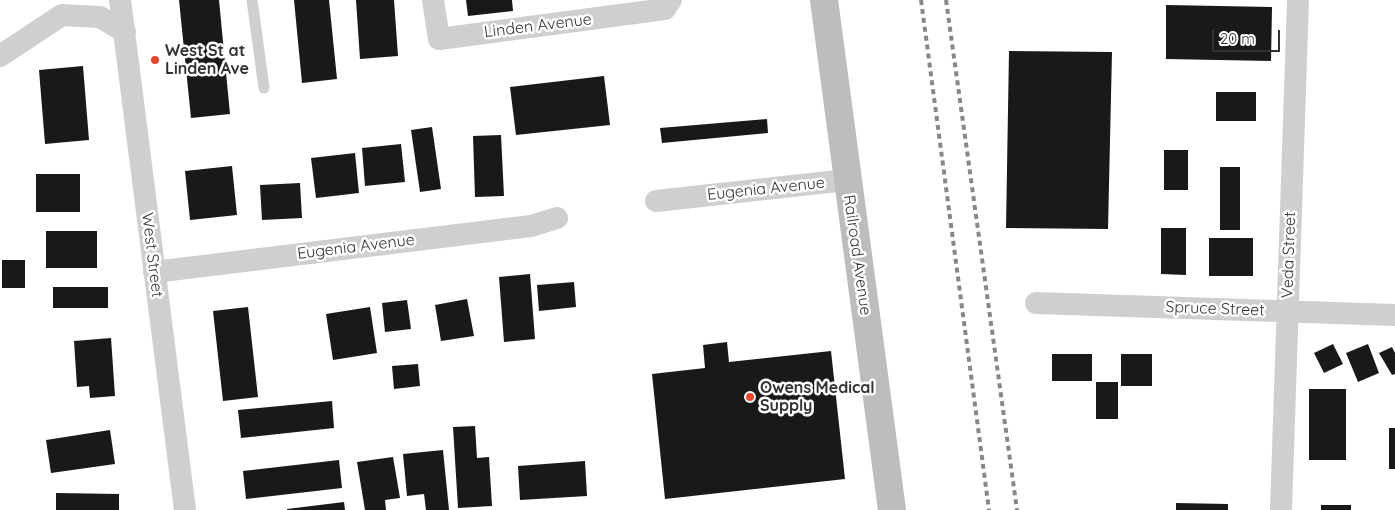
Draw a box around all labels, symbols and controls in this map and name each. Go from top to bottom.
street label: Linden Avenue [483,10,593,42]
scale bar [1215,20,1282,52]
text: 20 m [1220,29,1255,48]
place label: West St at Linden Ave [165,41,249,79]
marker: West St at Linden Ave [149,54,161,66]
street label: Eugenia Avenue [706,173,826,205]
street label: Railroad Avenue [839,193,875,317]
street label: Veda Street [1278,211,1300,299]
street label: West Street [137,212,167,298]
street label: Eugenia Avenue [296,230,416,264]
street label: Spruce Street [1165,298,1265,320]
place label: Owens Medical Supply [760,378,875,416]
marker: Owens Medical Supply [744,391,756,403]

